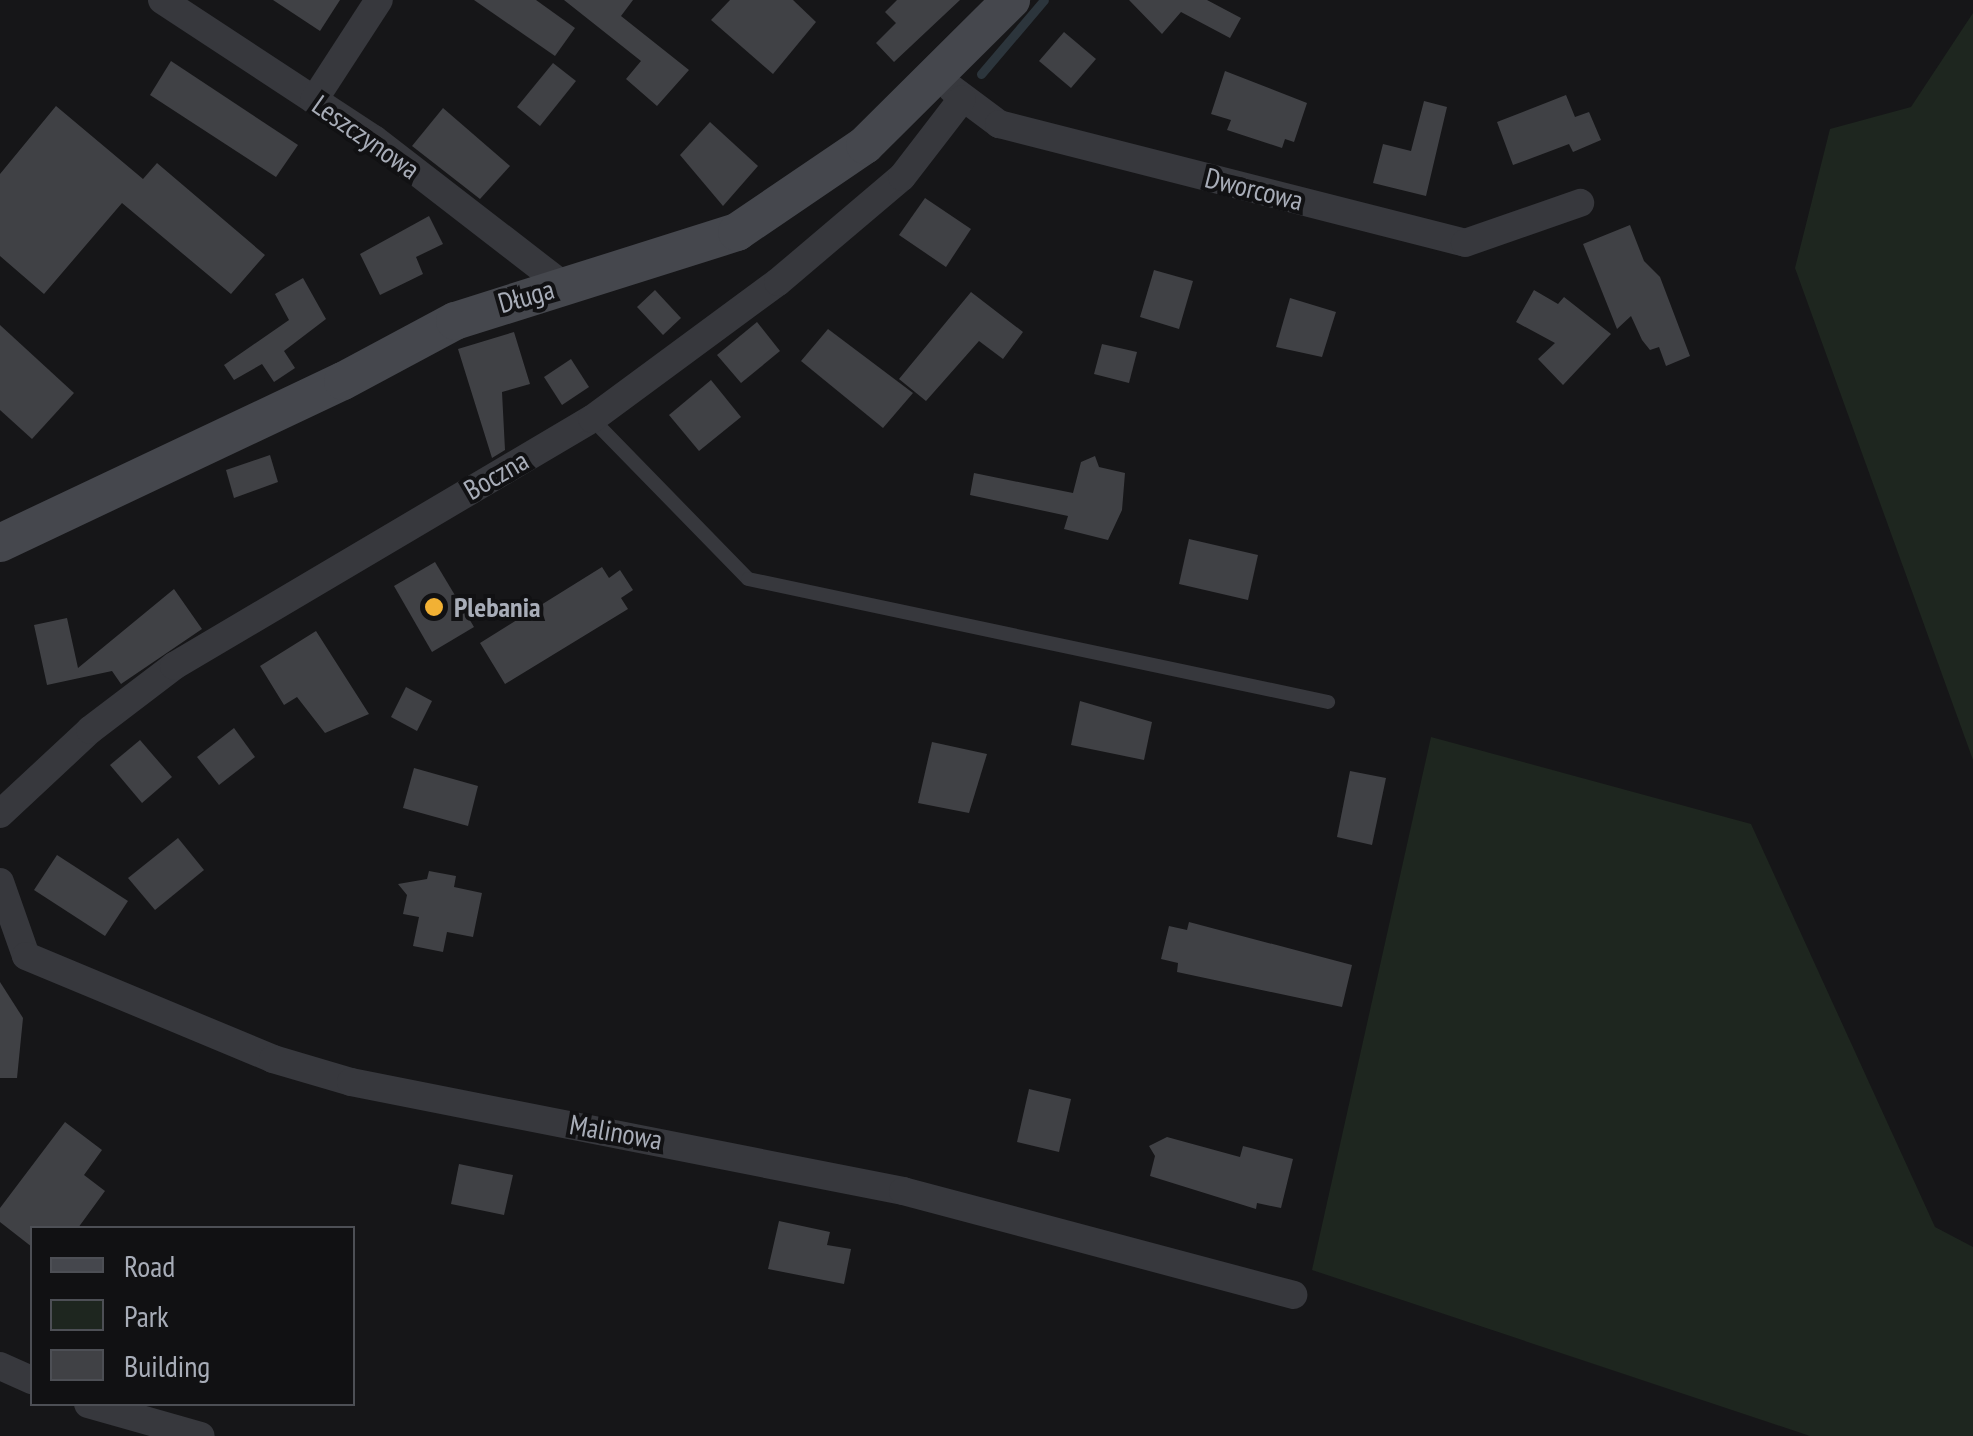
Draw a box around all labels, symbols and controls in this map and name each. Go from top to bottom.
street label: Leszczynowa [306,88,426,186]
street label: Dworcowa [1202,161,1306,217]
street label: Długa [494,272,558,320]
street label: Boczna [458,443,534,507]
place label: Plebania [454,590,541,624]
marker: Plebania [423,596,445,618]
street label: Malinowa [567,1107,665,1157]
legend [30,1226,355,1406]
text: Road [124,1246,175,1285]
text: Park [124,1296,169,1335]
text: Building [124,1346,210,1385]

